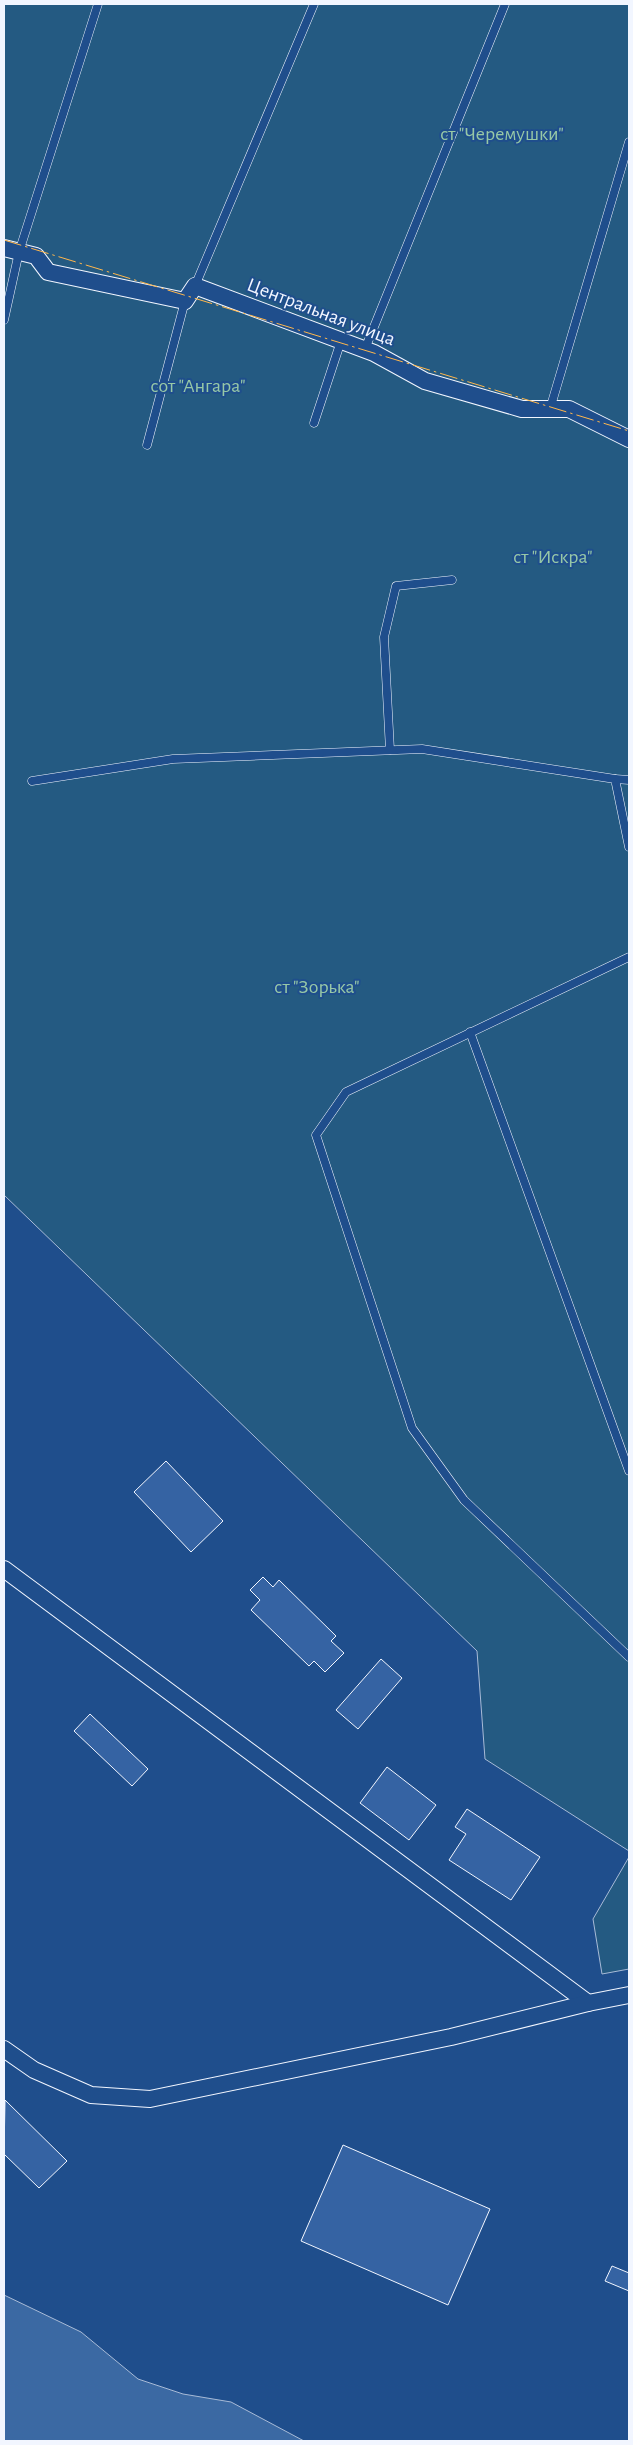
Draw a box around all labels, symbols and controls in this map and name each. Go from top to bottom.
park label: ст "Черемушки" [440,124,564,144]
street label: Центральная улица [244,274,398,350]
park label: сот "Ангара" [151,376,245,396]
park label: ст "Искра" [513,547,593,567]
park label: ст "Зорька" [274,977,360,997]

